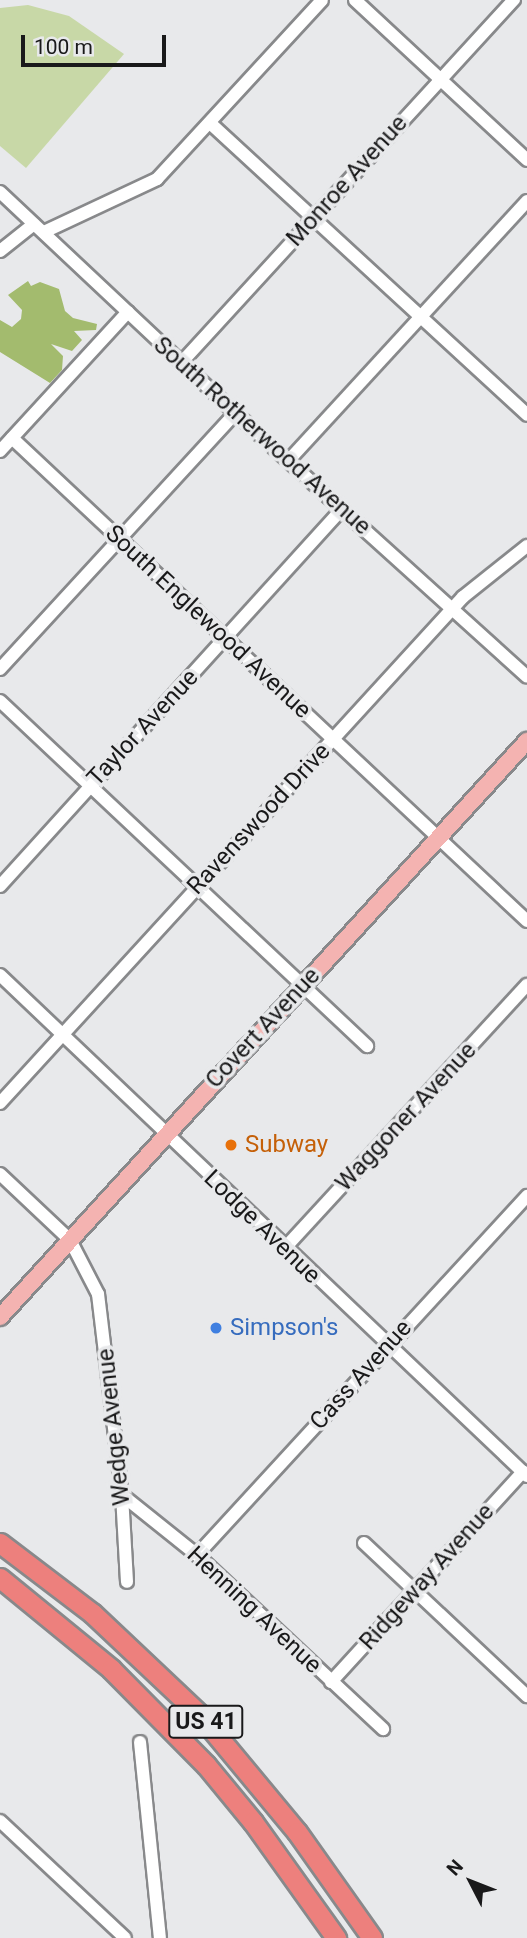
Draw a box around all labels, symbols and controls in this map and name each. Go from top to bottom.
scale bar [24,21,170,65]
text: 100 m [34,35,93,59]
street label: Monroe Avenue [281,109,413,253]
street label: South Rotherwood Avenue [148,331,376,541]
street label: South Englewood Avenue [99,519,317,725]
street label: Taylor Avenue [82,664,204,792]
street label: Ravenswood Drive [182,737,336,901]
street label: Covert Avenue [200,962,326,1094]
street label: Waggoner Avenue [330,1037,482,1197]
place label: Subway [245,1131,328,1159]
marker: Subway [223,1137,239,1153]
street label: Lodge Avenue [198,1164,326,1290]
place label: Simpson's [230,1314,338,1342]
street label: Cass Avenue [304,1314,418,1436]
marker: Simpson's [208,1320,224,1336]
street label: Wedge Avenue [91,1347,137,1507]
street label: Ridgeway Avenue [354,1498,500,1656]
street label: Henning Avenue [181,1540,327,1680]
road number: US 41 [168,1702,244,1742]
north arrow [436,1847,506,1917]
text: N [442,1855,468,1880]

